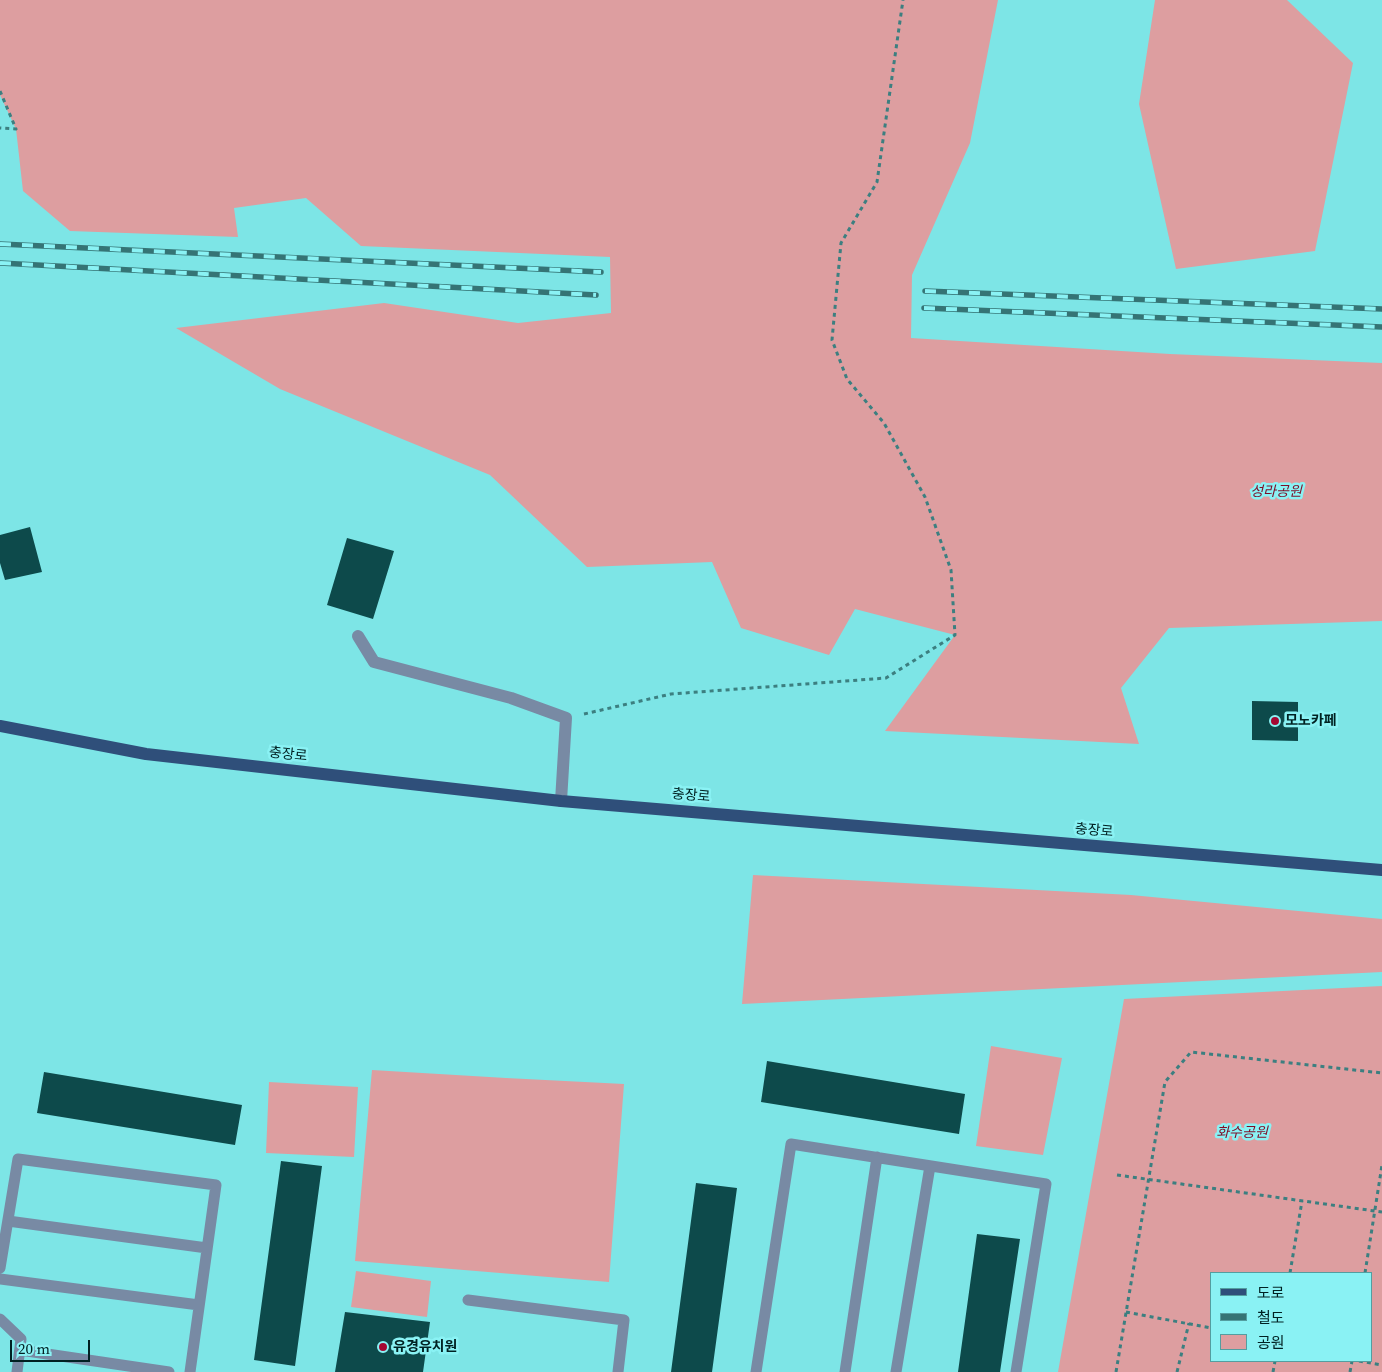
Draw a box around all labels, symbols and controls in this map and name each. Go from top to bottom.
park label: 성라공원 [1250,484,1302,500]
place label: 모노카페 [1285,713,1337,729]
marker: 모노카페 [1269,715,1281,727]
street label: 충장로 [268,745,308,765]
street label: 충장로 [671,786,711,806]
street label: 충장로 [1074,821,1114,841]
park label: 화수공원 [1216,1125,1268,1141]
legend [1210,1272,1372,1362]
text: 도로 [1257,1282,1285,1303]
text: 철도 [1257,1307,1285,1328]
scale bar [12,1330,92,1362]
text: 공원 [1257,1332,1285,1353]
text: 20 m [18,1338,50,1359]
place label: 유경유치원 [393,1339,457,1355]
marker: 유경유치원 [377,1341,389,1353]

